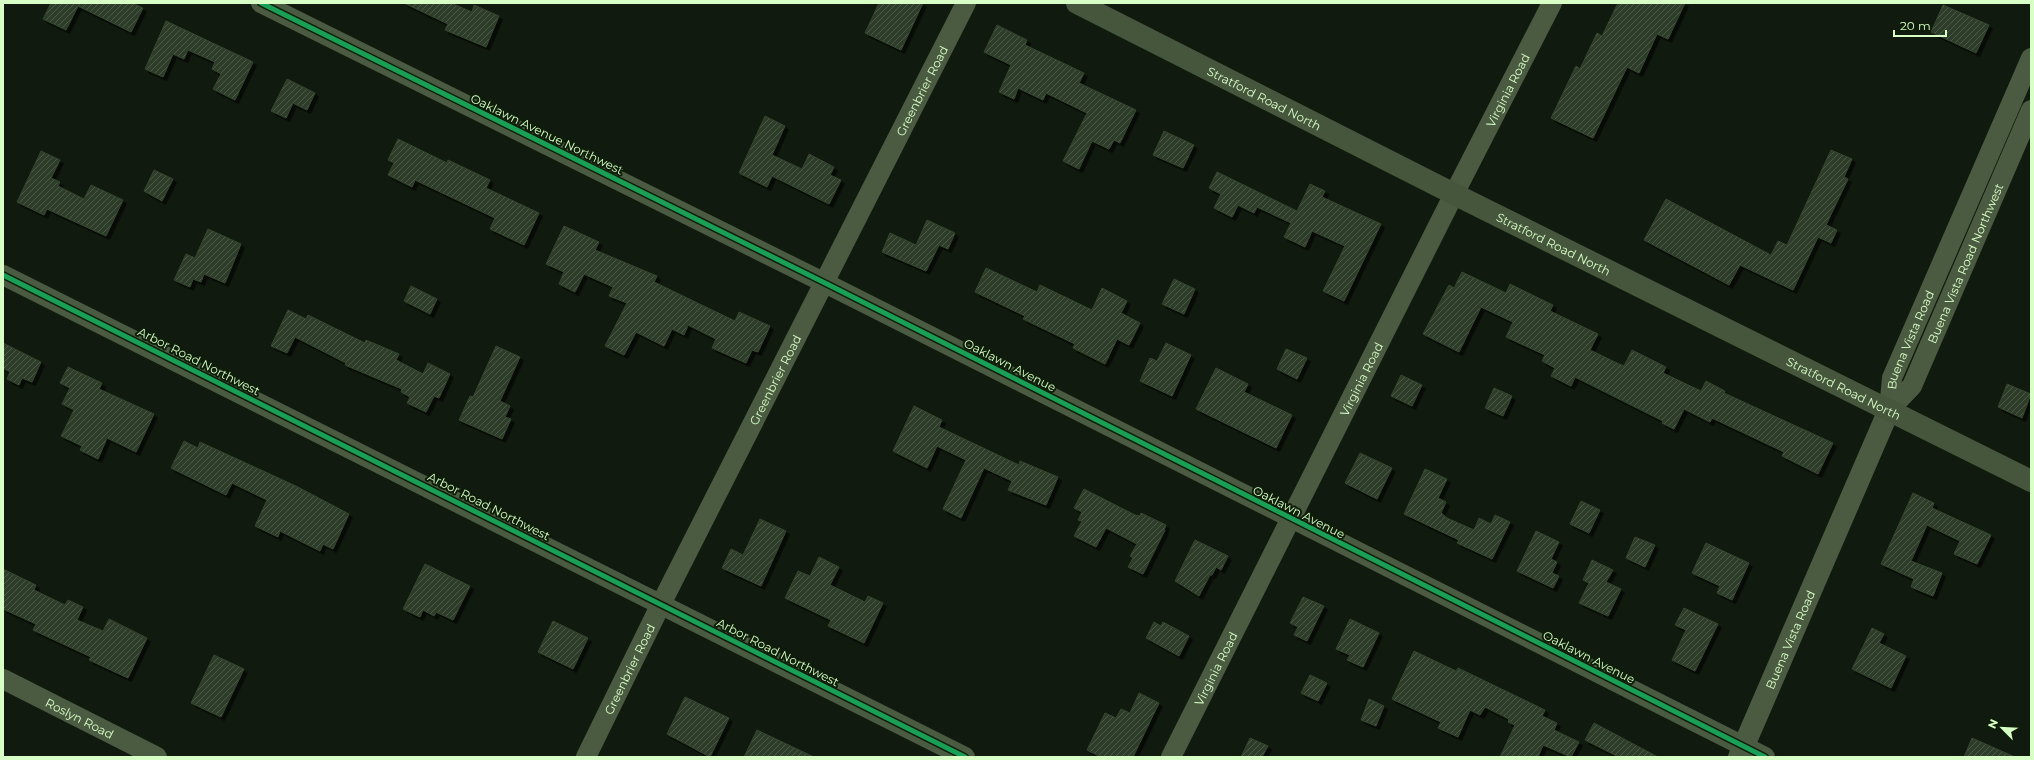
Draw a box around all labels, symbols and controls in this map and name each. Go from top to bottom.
scale bar [1894,12,1946,38]
text: 20 m [1900,18,1931,33]
street label: Greenbrier Road [892,43,951,138]
street label: Virginia Road [1482,51,1532,129]
street label: Stratford Road North [1205,63,1324,133]
street label: Oaklawn Avenue Northwest [468,90,626,178]
street label: Buena Vista Road Northwest [1924,181,2006,346]
street label: Stratford Road North [1494,209,1613,278]
street label: Buena Vista Road [1883,288,1937,390]
street label: Arbor Road Northwest [135,324,263,398]
street label: Greenbrier Road [746,332,804,427]
street label: Oaklawn Avenue [961,335,1059,395]
street label: Virginia Road [1336,340,1386,418]
street label: Stratford Road North [1784,353,1904,423]
street label: Arbor Road Northwest [425,469,553,543]
street label: Oaklawn Avenue [1250,482,1348,542]
street label: Buena Vista Road [1762,588,1818,691]
street label: Arbor Road Northwest [714,615,842,689]
street label: Greenbrier Road [601,621,658,717]
street label: Oaklawn Avenue [1540,627,1638,687]
street label: Virginia Road [1191,629,1240,708]
street label: Roslyn Road [43,694,116,741]
north arrow [1982,708,2022,748]
text: N [1985,717,2001,731]

